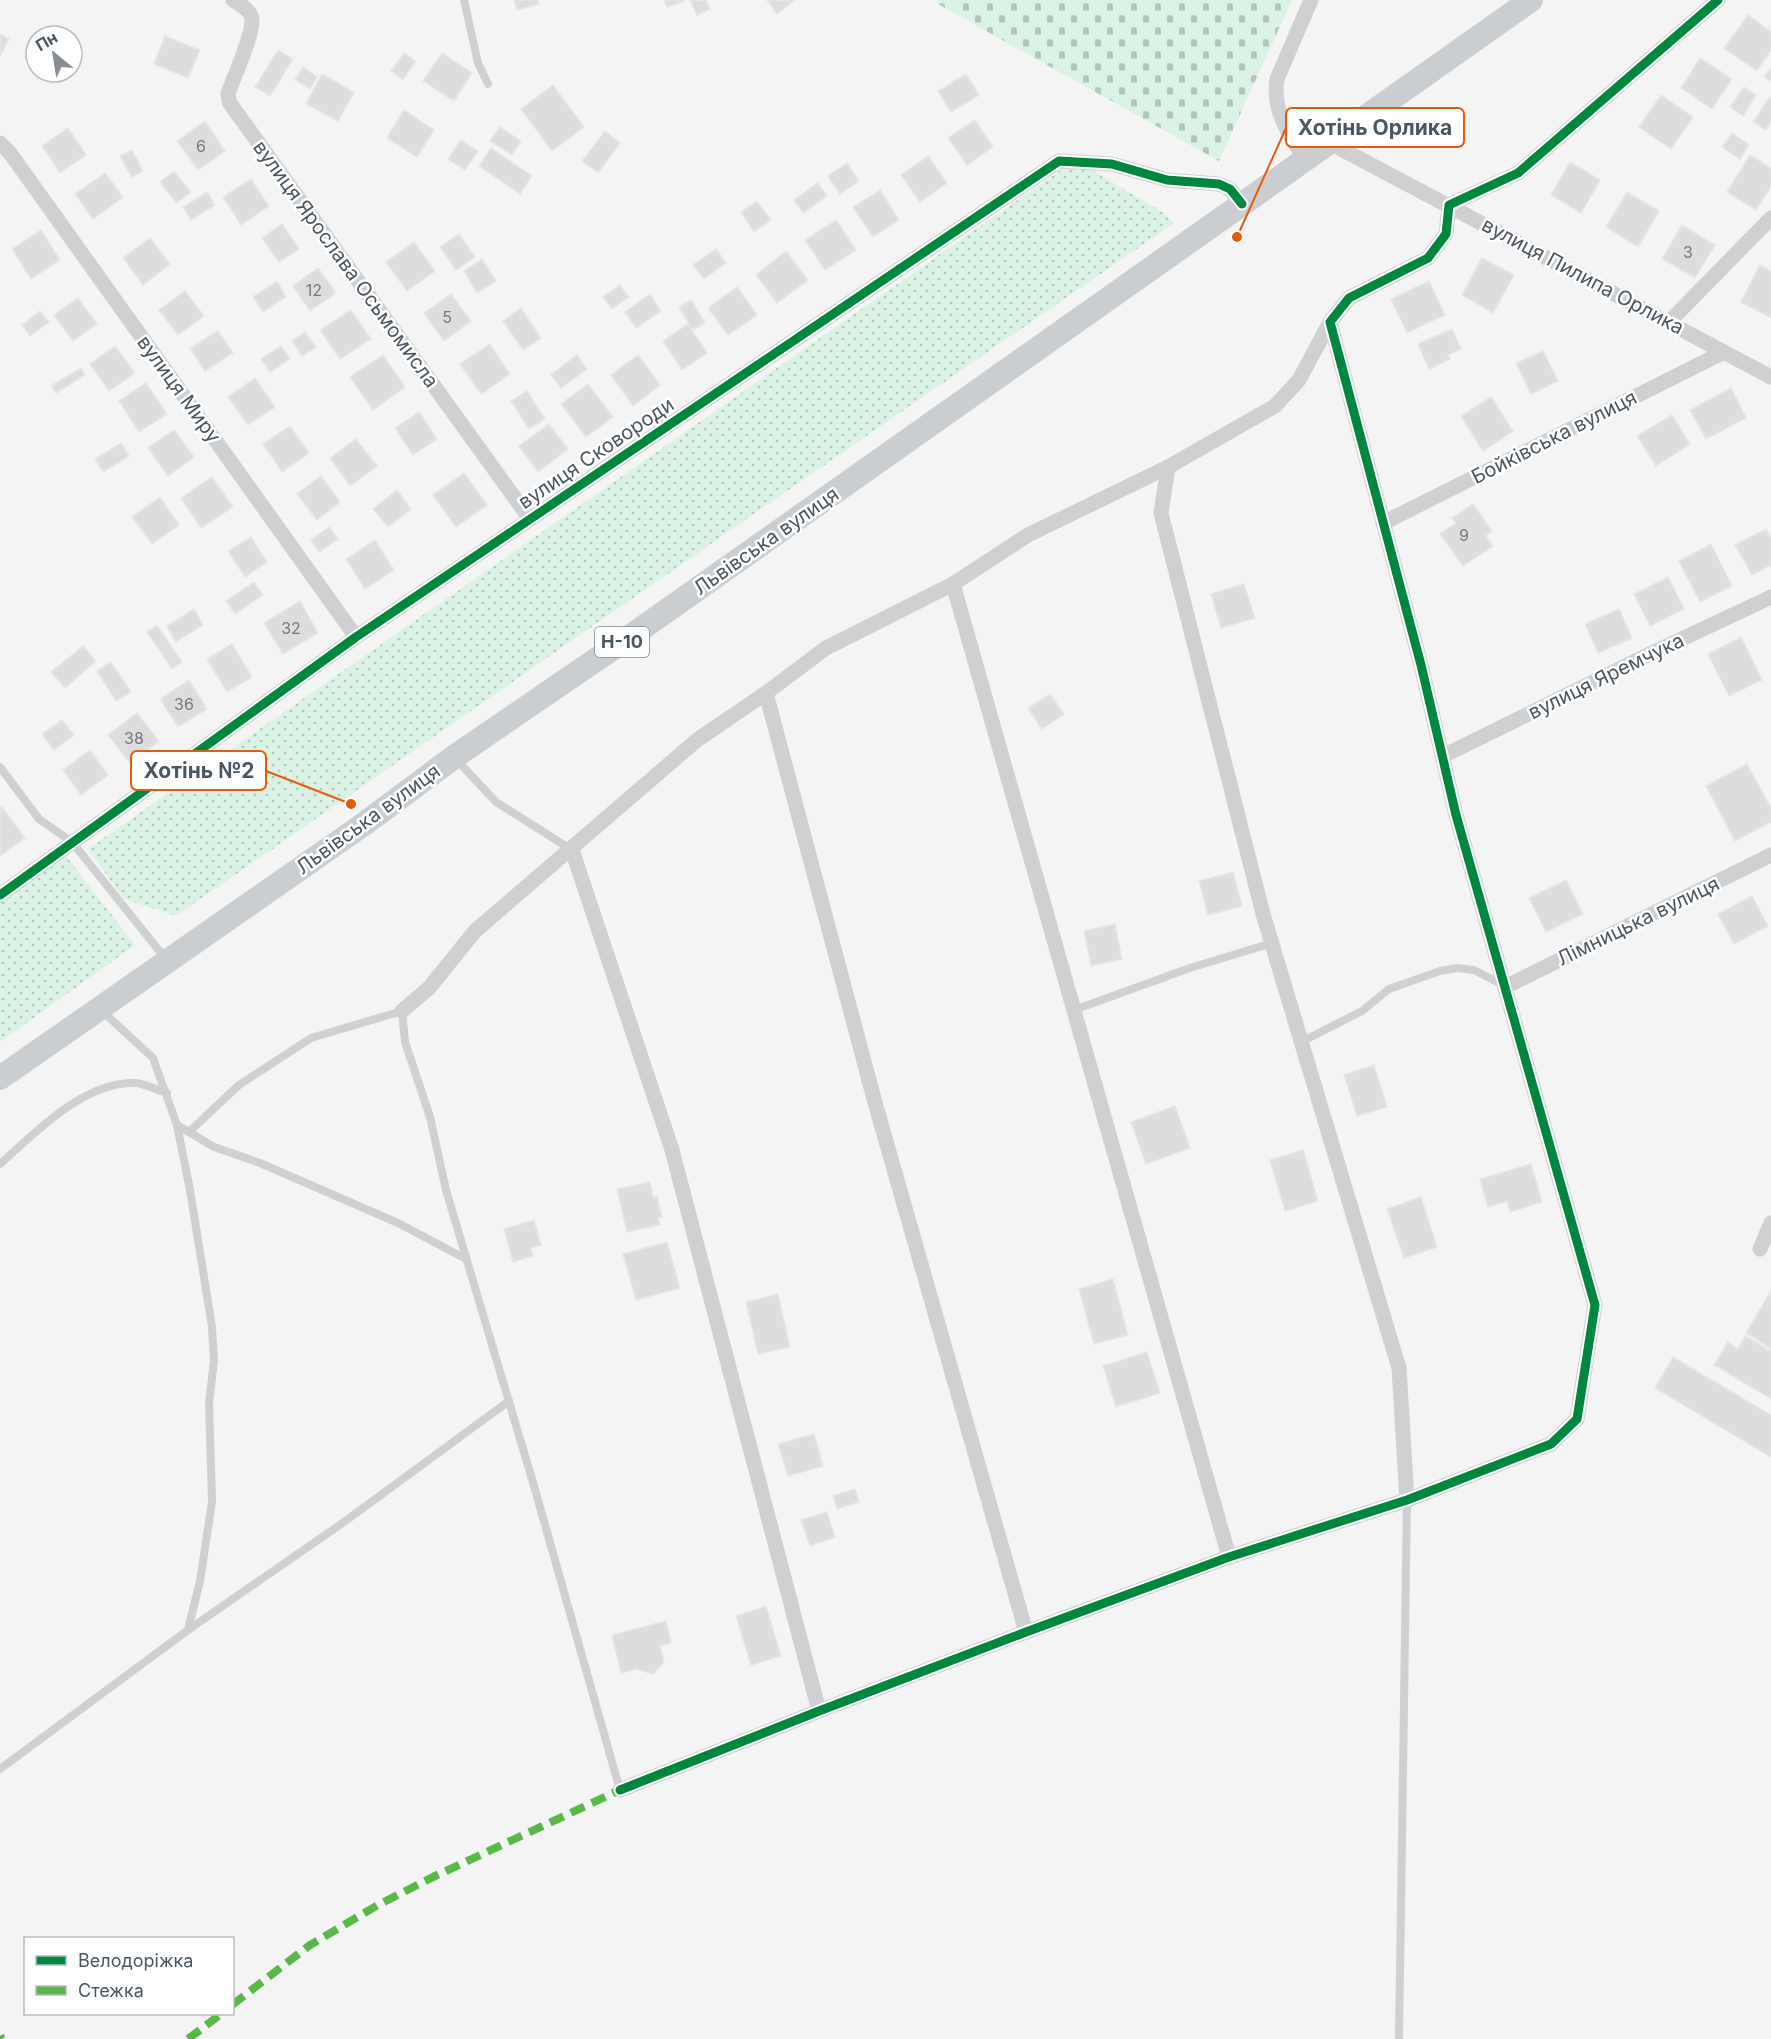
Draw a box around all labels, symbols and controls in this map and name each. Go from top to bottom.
north arrow [24,24,84,84]
text: Пн [32,27,61,55]
callout: Хотінь Орлика [1286,108,1464,147]
text: Хотінь Орлика [1298,115,1452,140]
house number: 6 [196,136,206,156]
street label: вулиця Ярослава Осьмомисла [248,136,444,392]
street label: вулиця Пилипа Орлика [1478,213,1688,339]
house number: 3 [1683,242,1693,262]
house number: 12 [306,280,322,300]
house number: 5 [442,307,452,327]
street label: вулиця Миру [132,331,226,447]
street label: Бойківська вулиця [1467,385,1641,489]
street label: вулиця Сковороди [514,392,678,514]
street label: Львівська вулиця [689,482,843,600]
house number: 9 [1459,525,1469,545]
house number: 32 [281,618,301,638]
road number: Н-10 [595,627,649,657]
street label: вулиця Яремчука [1524,628,1688,724]
house number: 36 [174,694,194,714]
house number: 38 [124,728,144,748]
callout: Хотінь №2 [131,751,266,790]
text: Хотінь №2 [143,758,255,783]
street label: Львівська вулиця [291,759,445,879]
street label: Лімницька вулиця [1553,871,1723,971]
legend [24,1937,234,2015]
text: Велодоріжка [78,1950,193,1971]
text: Стежка [78,1980,144,2001]

